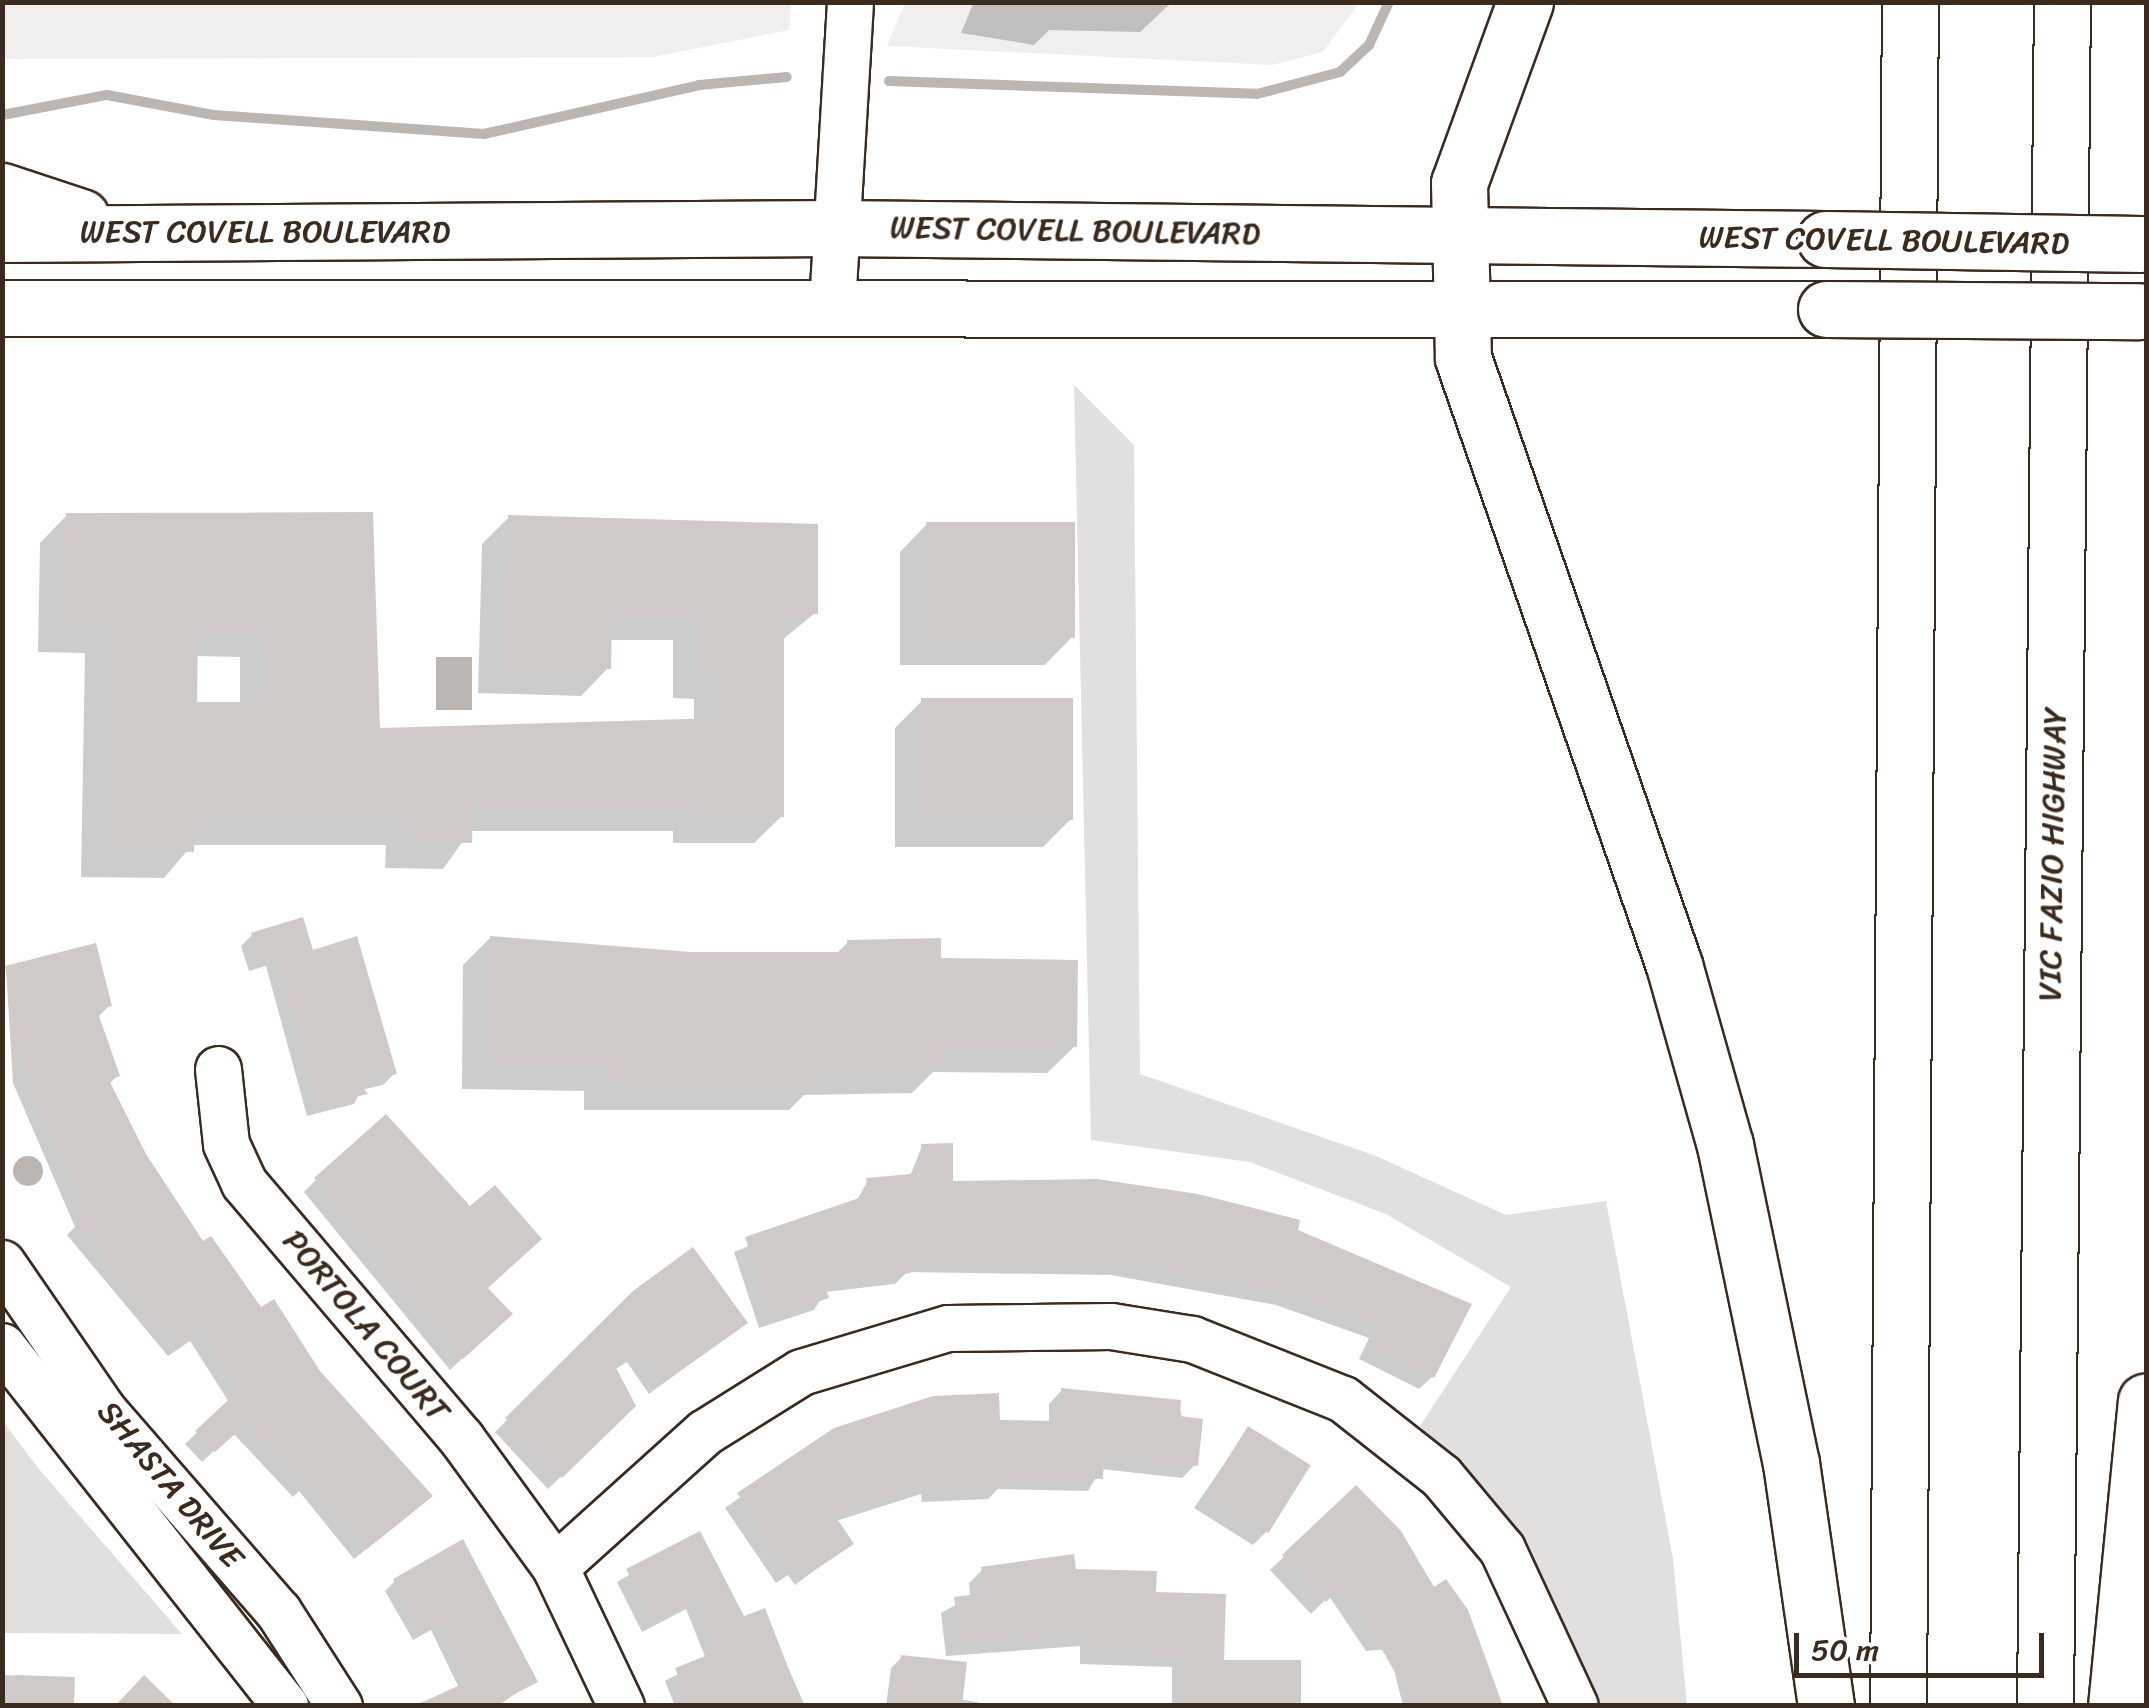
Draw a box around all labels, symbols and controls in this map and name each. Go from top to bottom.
street label: WEST COVELL BOULEVARD [887,209,1263,253]
street label: WEST COVELL BOULEVARD [77,213,453,251]
street label: WEST COVELL BOULEVARD [1696,219,2072,263]
street label: VIC FAZIO HIGHWAY [2031,708,2075,1000]
street label: PORTOLA COURT [275,1223,457,1429]
street label: SHASTA DRIVE [87,1391,253,1579]
scale bar [1799,1613,2049,1675]
text: 50 m [1811,1623,1879,1677]

